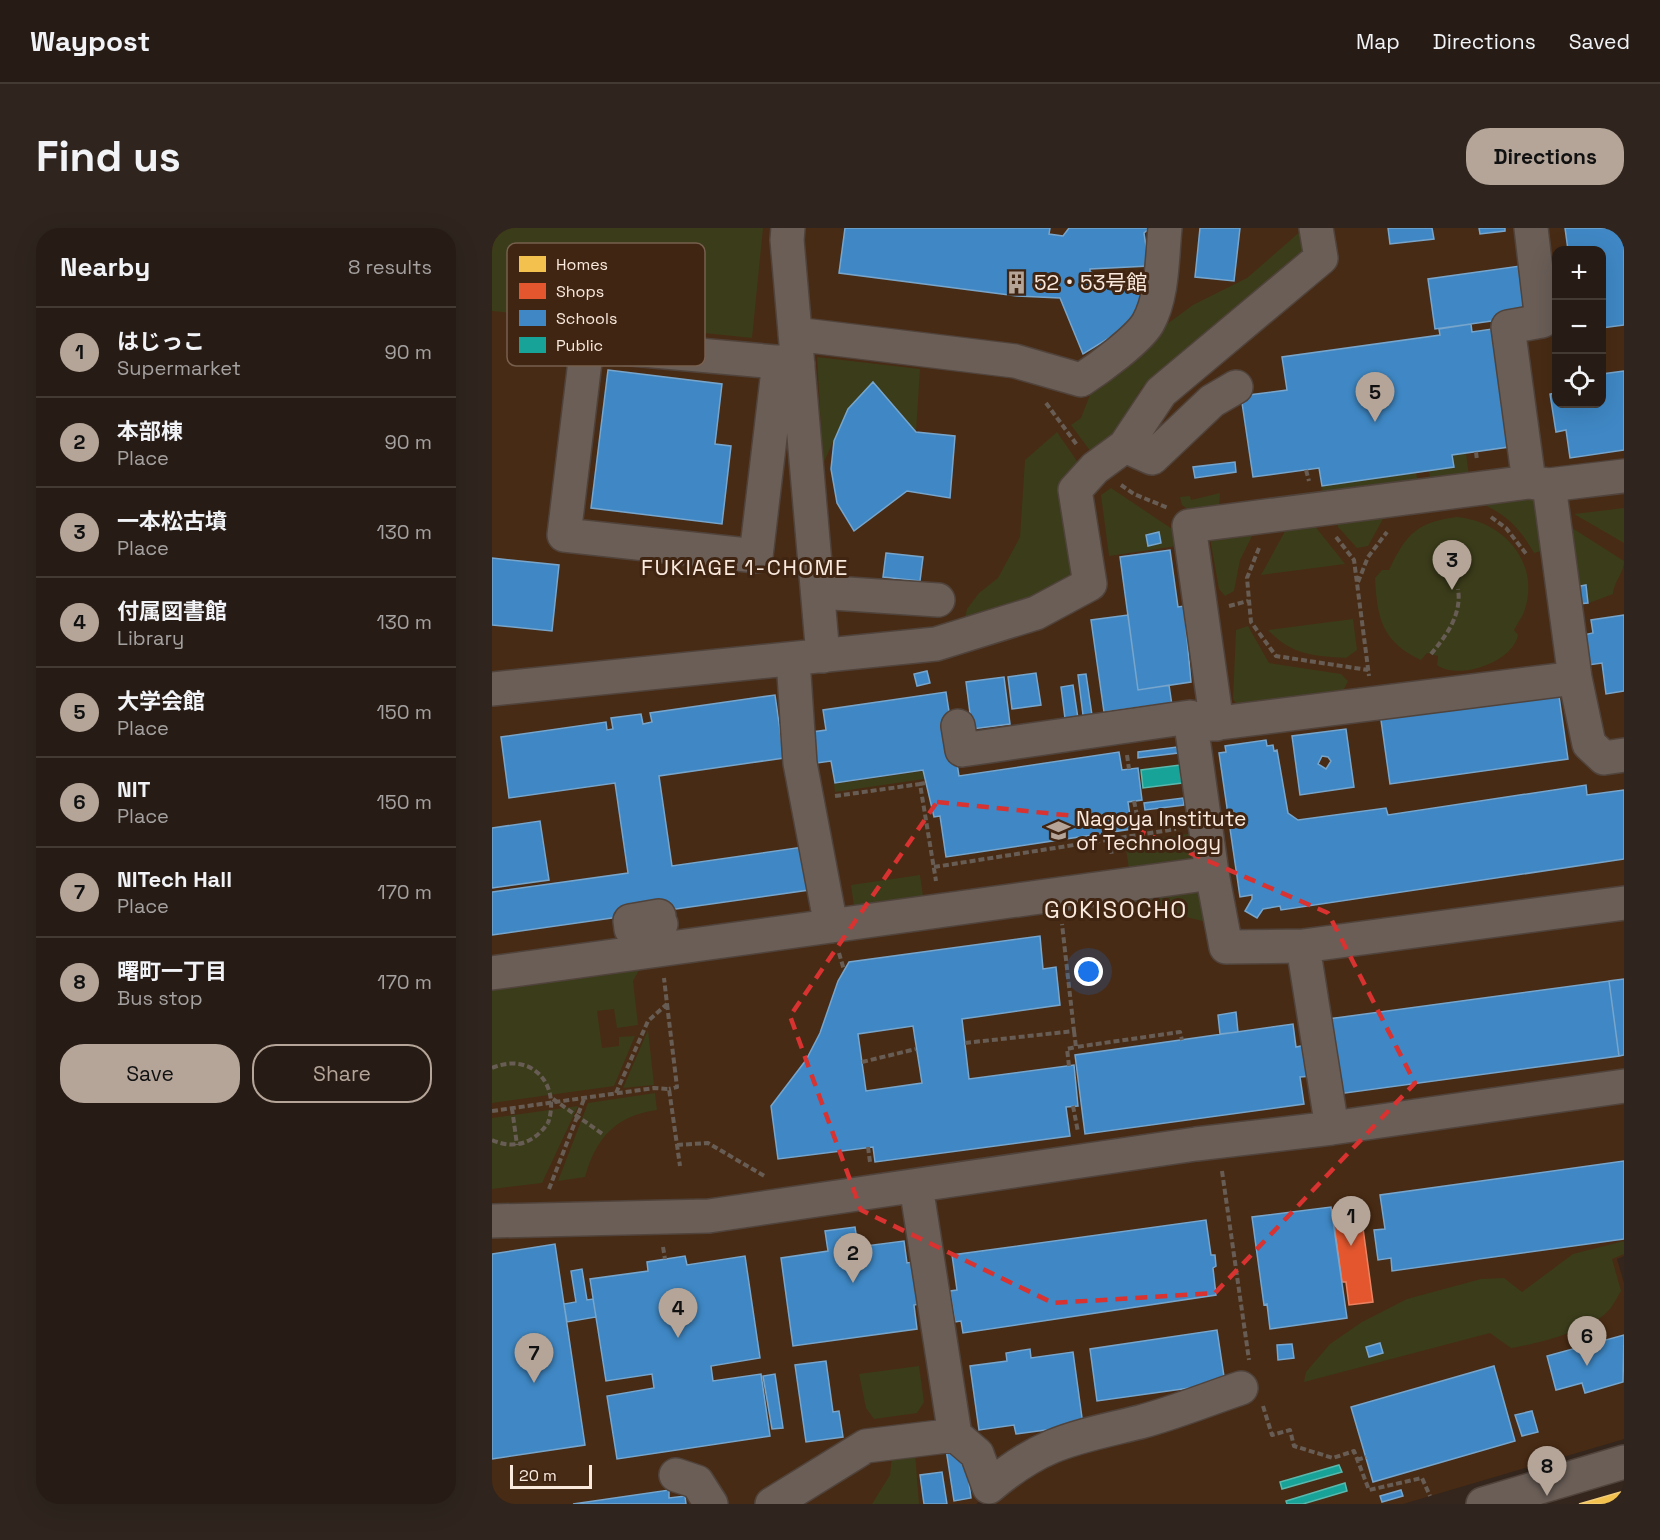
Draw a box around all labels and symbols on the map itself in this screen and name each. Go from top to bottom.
legend [507,243,705,366]
text: Homes [556,254,608,275]
building icon: 52・53号館 [1003,269,1029,295]
place label: 52・53号館 [1034,269,1147,296]
text: Shops [556,281,604,302]
text: Schools [556,308,617,329]
text: Public [556,335,603,356]
pin: 5 [1356,372,1394,422]
pin: 3 [1432,540,1472,590]
district label: FUKIAGE 1-CHOME [641,553,849,581]
place label: Nagoya Institute of Technology [1076,805,1246,856]
school or university icon: Nagoya Institute of Technology [1045,817,1071,843]
district label: GOKISOCHO [1044,894,1188,925]
your location [1074,957,1103,986]
pin: 1 [1332,1196,1370,1246]
pin: 2 [834,1234,872,1283]
pin: 4 [658,1288,698,1338]
pin: 6 [1568,1316,1606,1366]
pin: 7 [514,1334,554,1383]
pin: 8 [1528,1446,1566,1496]
scale bar [510,1462,592,1490]

